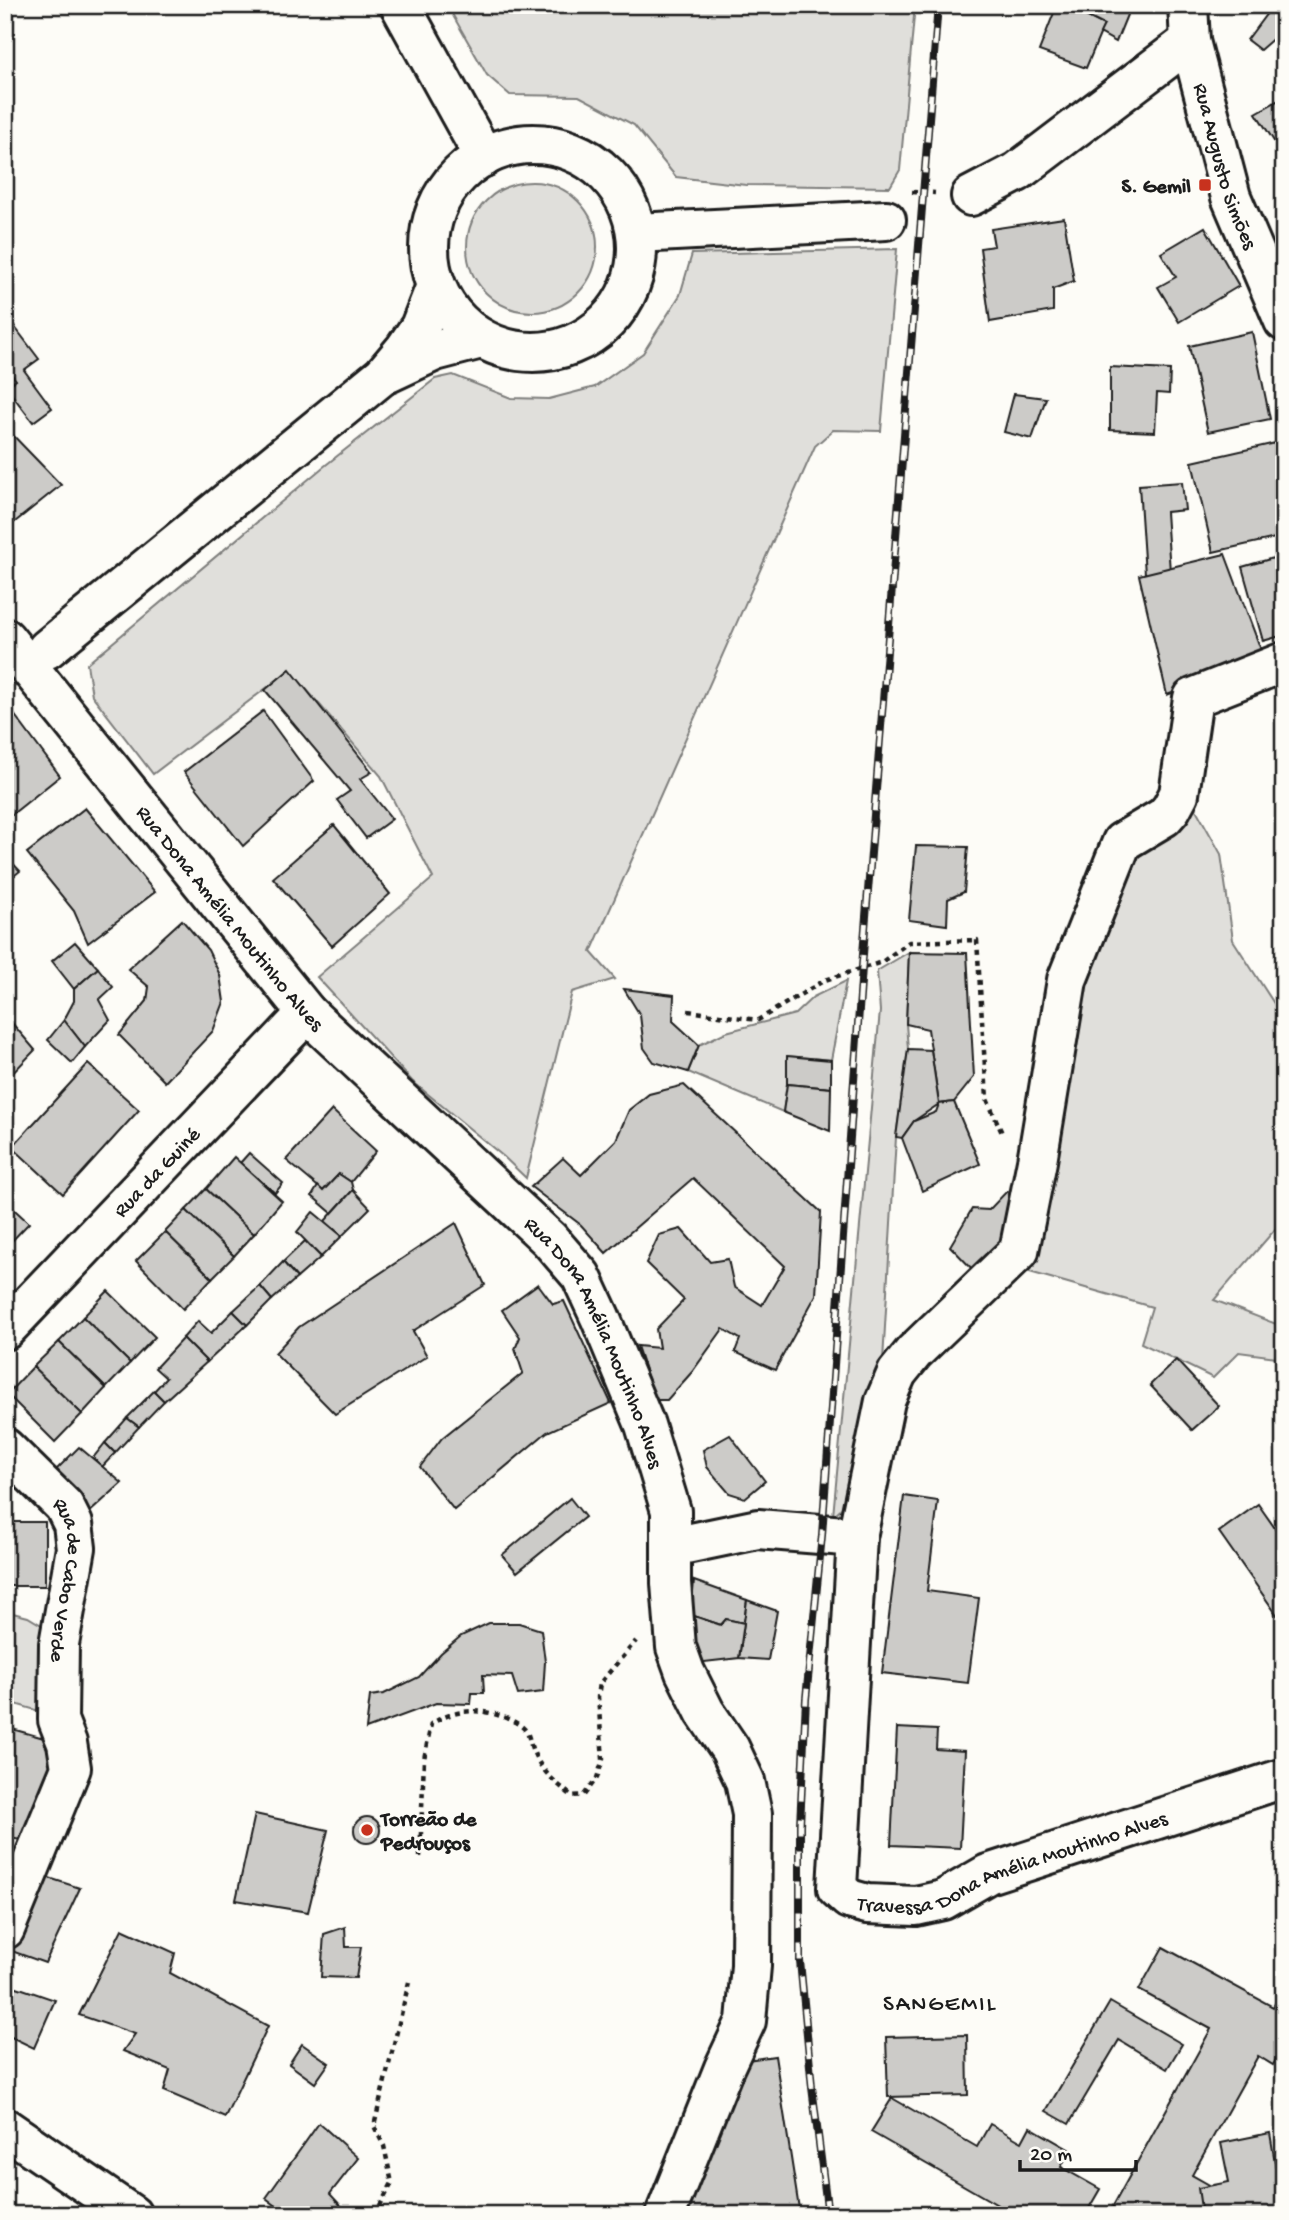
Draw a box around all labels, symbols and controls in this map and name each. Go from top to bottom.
street label: Rua Augusto Simões [1186,81,1261,255]
place label: S. Gemil [1122,176,1191,201]
marker: S. Gemil [1197,177,1213,193]
street label: Rua Dona Amélia Moutinho Alves [129,802,328,1039]
street label: Rua da Guiné [110,1123,208,1224]
street label: Rua Dona Amélia Moutinho Alves [517,1213,667,1473]
street label: Rua de Cabo Verde [43,1493,85,1663]
street label: Travessa Dona Amélia Moutinho Alves [853,1807,1172,1922]
place label: Torreão de Pedrouços [379,1809,478,1858]
marker: Torreão de Pedrouços [359,1822,375,1838]
district label: SANGEMIL [883,1992,997,2019]
scale bar [1020,2129,1135,2173]
text: 20 m [1030,2144,1072,2169]

